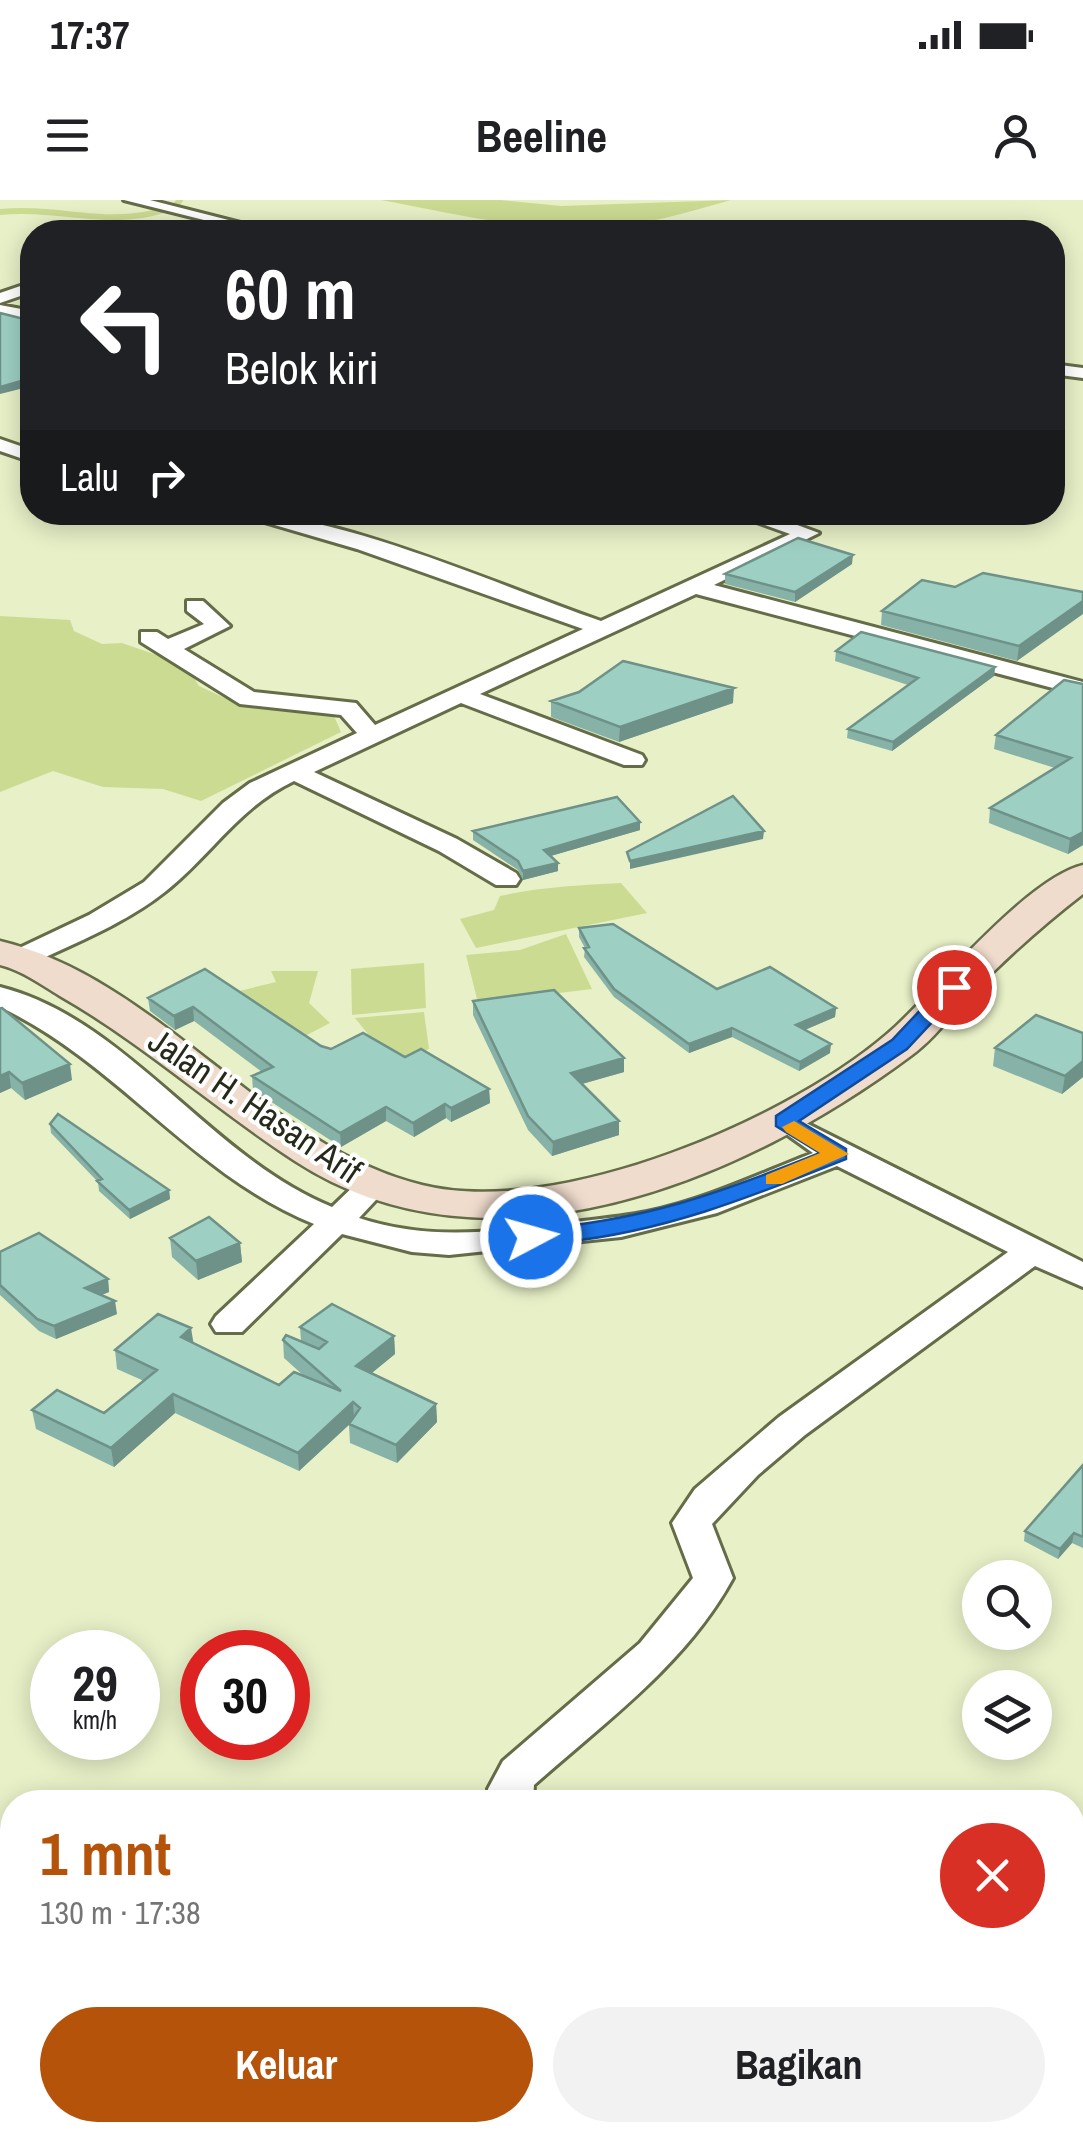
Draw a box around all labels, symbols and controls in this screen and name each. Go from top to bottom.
text: 17:37 [50,10,130,61]
text: Beeline [476,105,607,166]
icon: menu [40,108,95,163]
icon: person [988,108,1043,163]
text: 60 m [225,247,356,341]
icon: left [60,260,190,390]
text: Belok kiri [225,337,379,398]
icon: right [139,450,194,505]
text: Lalu [60,452,119,503]
pin [912,945,997,1030]
icon: arrive [927,960,982,1015]
street label: Jalan H. Hasan Arif [140,1017,371,1194]
position arrow [479,1185,583,1289]
map controls [962,1560,1052,1760]
button: search [962,1560,1052,1650]
speed limit sign: 30 [180,1630,310,1760]
text: 29 [72,1649,118,1717]
button: layers [962,1670,1052,1760]
text: km/h [73,1703,117,1737]
text: 1 mnt [40,1813,171,1894]
button: close [940,1823,1045,1928]
text: 130 m · 17:38 [40,1891,200,1934]
button: Keluar [40,2007,533,2122]
button: Bagikan [553,2007,1045,2122]

